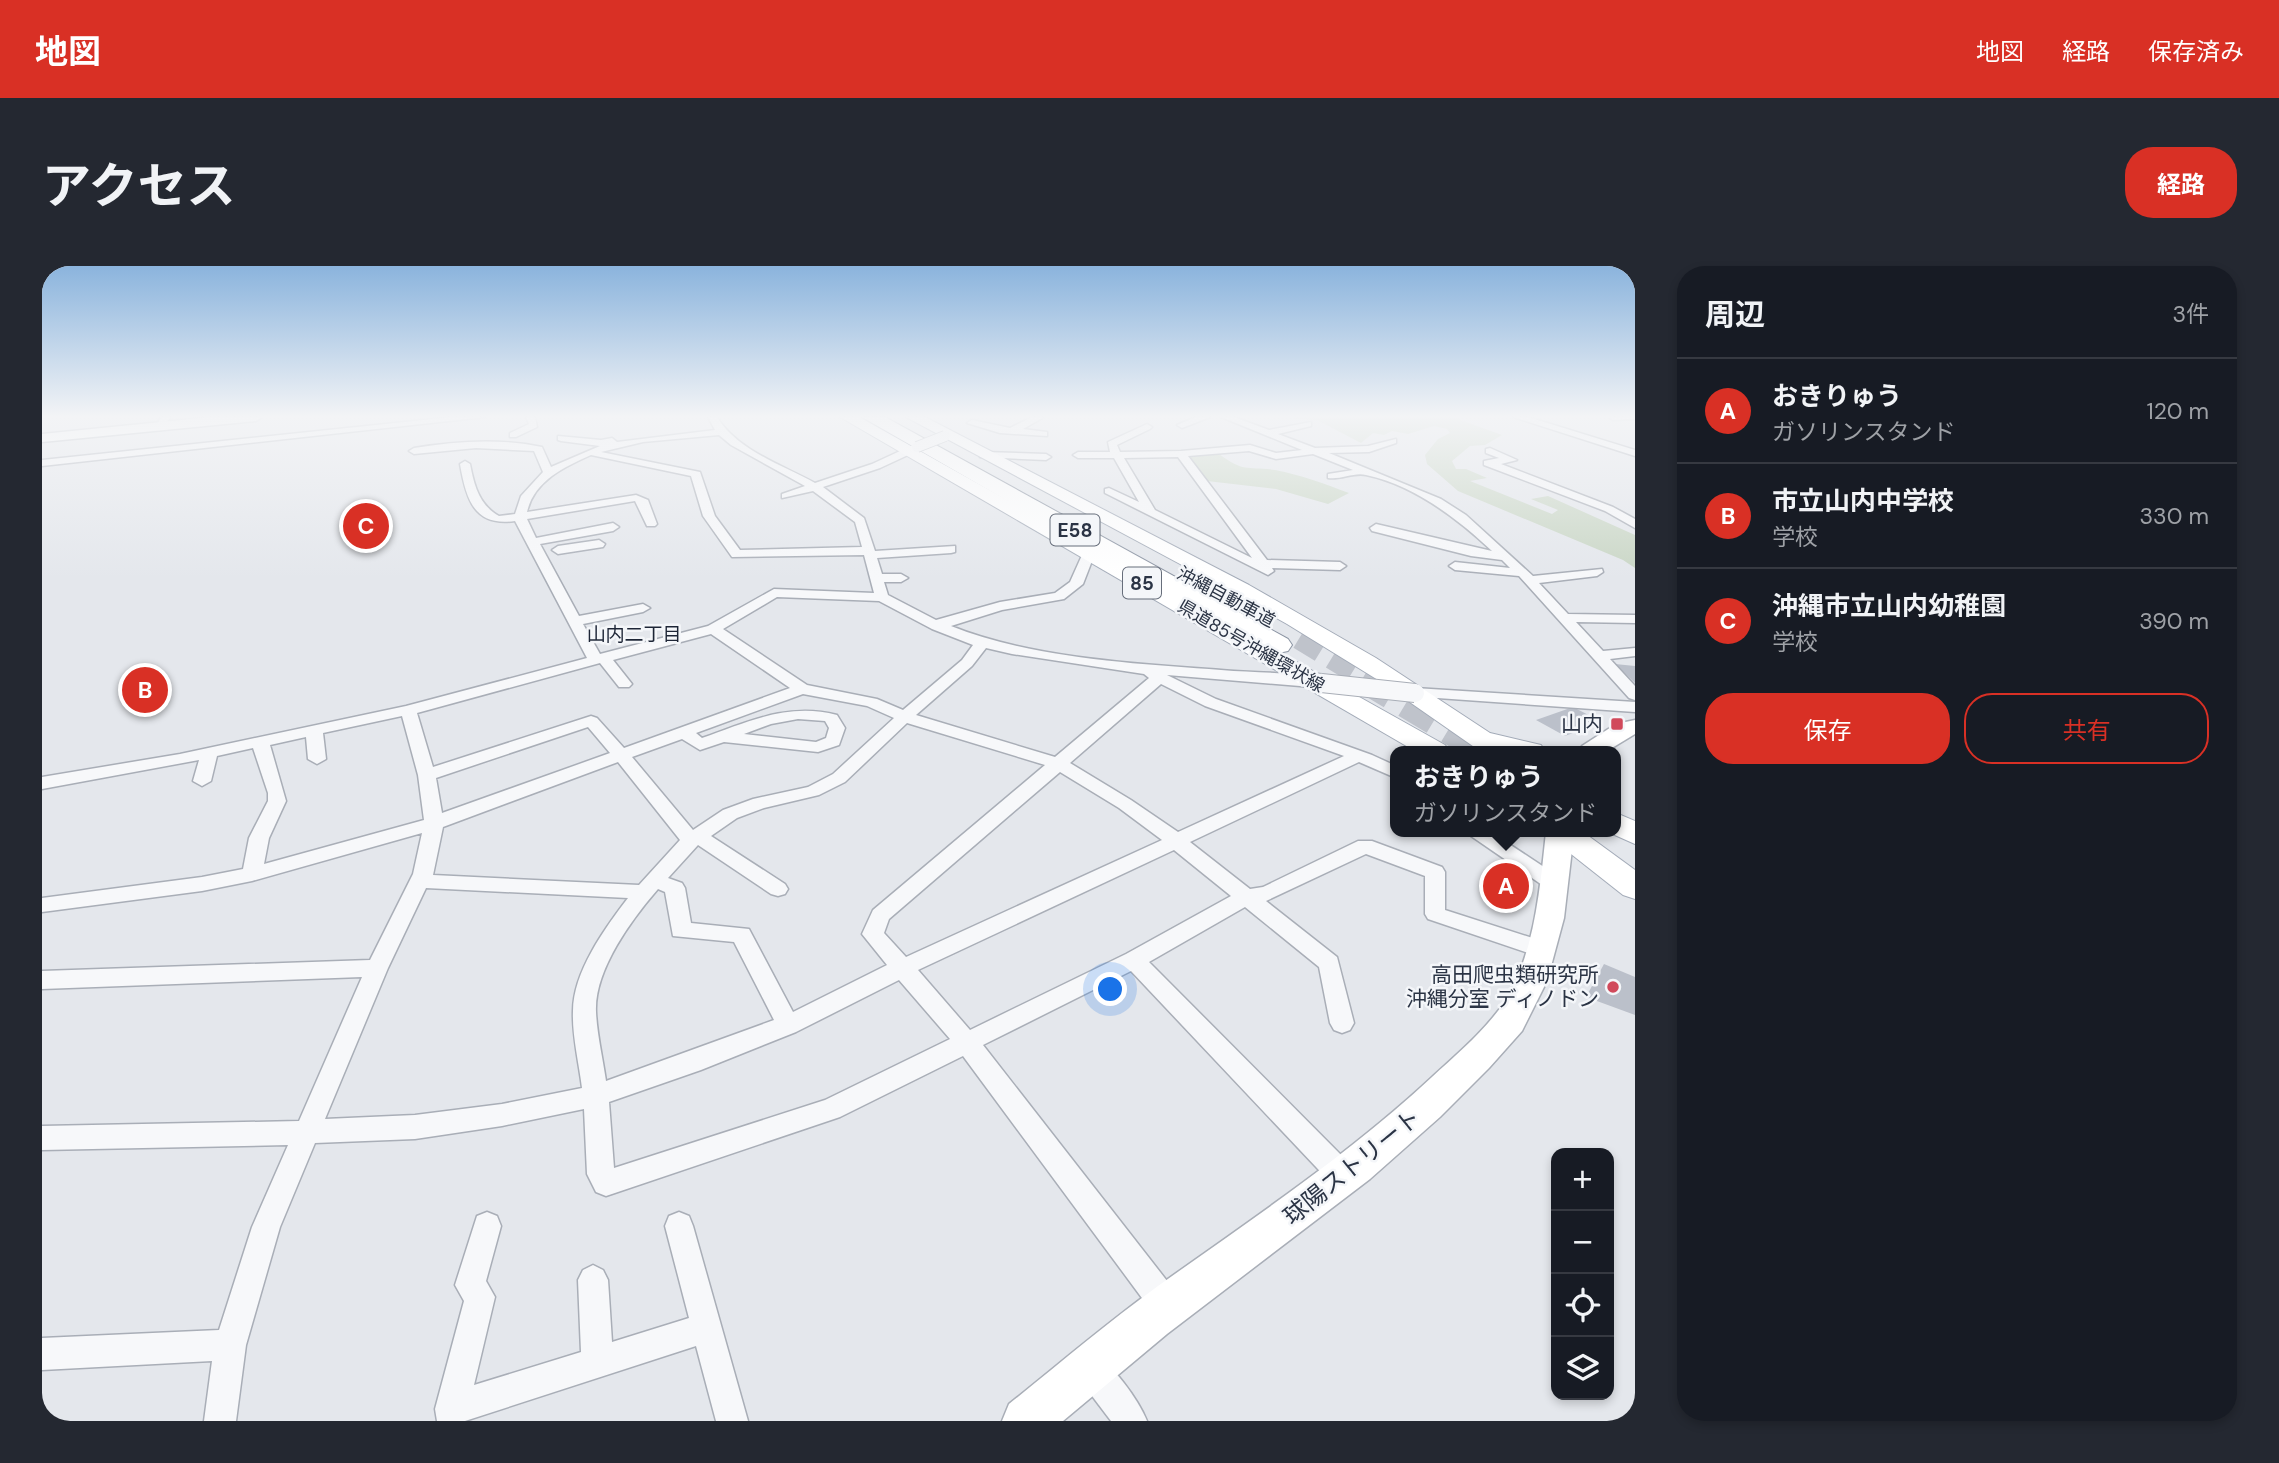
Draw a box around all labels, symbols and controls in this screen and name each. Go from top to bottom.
text: 地図 [35,30,101,73]
text: 地図 [1976,36,2024,67]
text: 経路 [2062,36,2110,67]
text: 保存済み [2148,36,2244,67]
button: 経路 [2125,147,2237,218]
text: アクセス [42,154,236,218]
text: 周辺 [1705,295,1765,334]
text: 3件 [2172,299,2209,329]
text: おきりゅう [1772,379,1902,413]
text: A [1720,396,1736,426]
text: 120 m [2146,396,2209,426]
text: ガソリンスタンド [1772,417,1956,447]
text: 市立山内中学校 [1772,484,1954,518]
pin: C [343,500,389,552]
text: B [1721,501,1735,531]
text: 330 m [2139,501,2209,531]
road number: E58 [1051,514,1100,546]
text: 学校 [1772,522,1818,552]
street label: 沖縄自動車道 [1173,561,1279,633]
road number: 85 [1123,568,1161,598]
text: 沖縄市立山内幼稚園 [1772,589,2006,623]
street label: 県道85号沖縄環状線 [1173,594,1329,698]
text: C [1720,606,1736,636]
text: 390 m [2139,606,2209,636]
district label: 山内二丁目 [586,622,682,647]
text: 学校 [1772,627,1818,657]
pin: B [122,664,168,716]
button: 保存 [1705,693,1950,764]
button: 共有 [1964,693,2209,764]
place label: 山内 [1561,710,1603,738]
marker: 山内 [1609,716,1625,732]
popup [1390,746,1621,837]
text: おきりゅう [1414,760,1544,794]
text: ガソリンスタンド [1414,798,1597,828]
pin: A [1483,860,1529,912]
place label: 高田爬虫類研究所 沖縄分室 ディノドン [1406,961,1599,1013]
your location [1093,972,1127,1006]
marker: 高田爬虫類研究所 沖縄分室 ディノドン [1605,979,1621,995]
street label: 球陽ストリート [1277,1102,1427,1232]
map controls [1551,1148,1614,1400]
button: + [1551,1148,1614,1211]
button: − [1551,1211,1614,1274]
button: locate [1551,1274,1614,1337]
button: layers [1551,1337,1614,1400]

